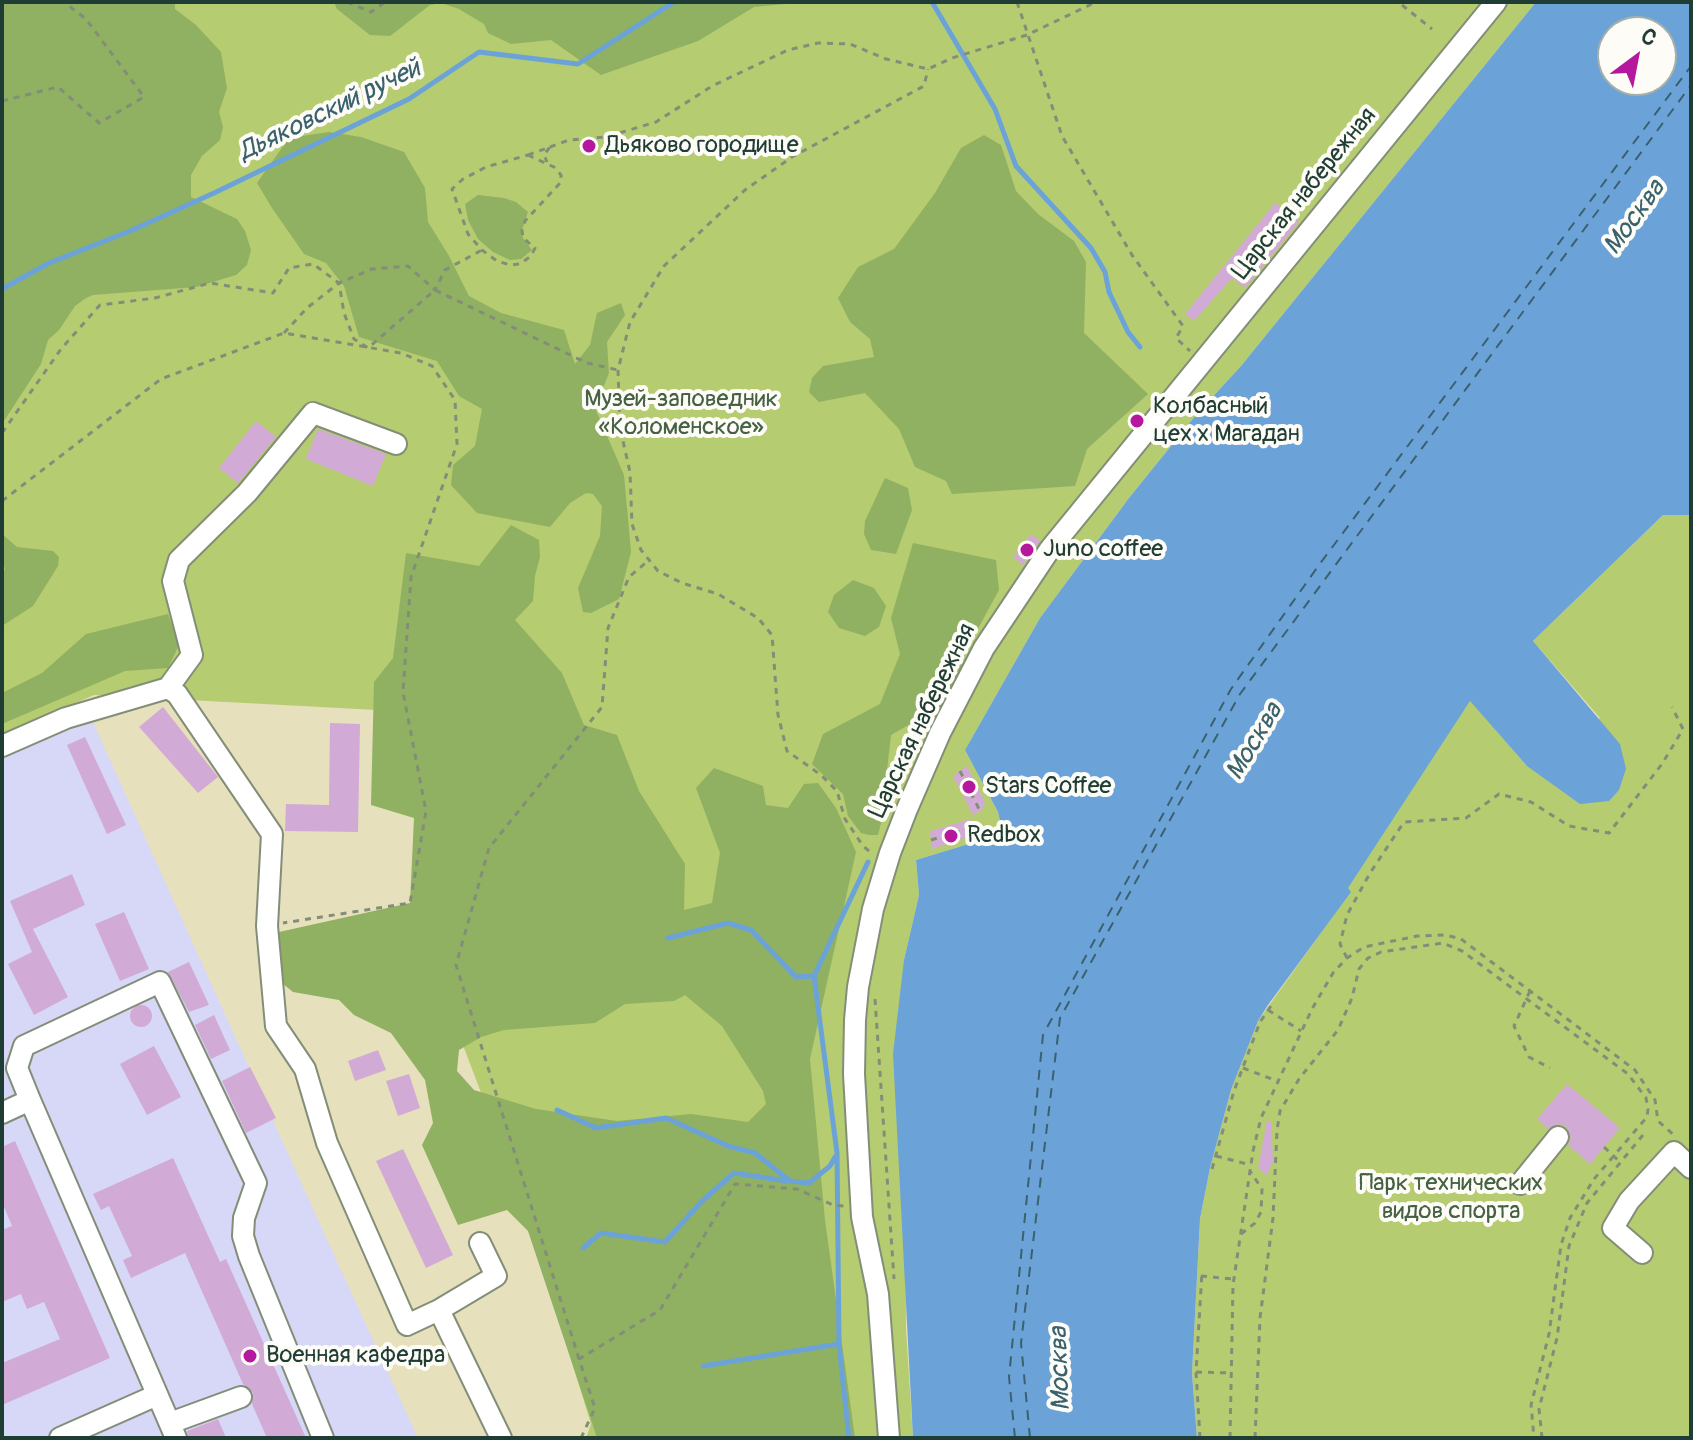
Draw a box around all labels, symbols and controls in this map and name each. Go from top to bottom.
north arrow [1597,16,1677,96]
text: С [1635,22,1662,53]
water label: Дьяковский ручей [234,54,426,168]
street label: Царская набережная [1227,102,1383,286]
place label: Дьяково городище [605,132,798,160]
marker: Дьяково городище [580,137,598,155]
water label: Москва [1598,175,1672,261]
park label: Музей-заповедник «Коломенское» [584,386,778,442]
place label: Колбасный цех x Магадан [1153,393,1300,449]
marker: Колбасный цех x Магадан [1128,412,1146,430]
place label: Juno coffee [1043,536,1163,564]
marker: Juno coffee [1018,541,1036,559]
street label: Царская набережная [863,619,983,823]
water label: Москва [1220,698,1290,786]
place label: Stars Coffee [985,773,1111,801]
marker: Stars Coffee [960,778,978,796]
place label: Redbox [967,822,1041,850]
marker: Redbox [942,827,960,845]
park label: Парк технических видов спорта [1359,1170,1543,1226]
water label: Москва [1044,1326,1078,1412]
place label: Военная кафедра [266,1342,445,1370]
marker: Военная кафедра [241,1347,259,1365]

